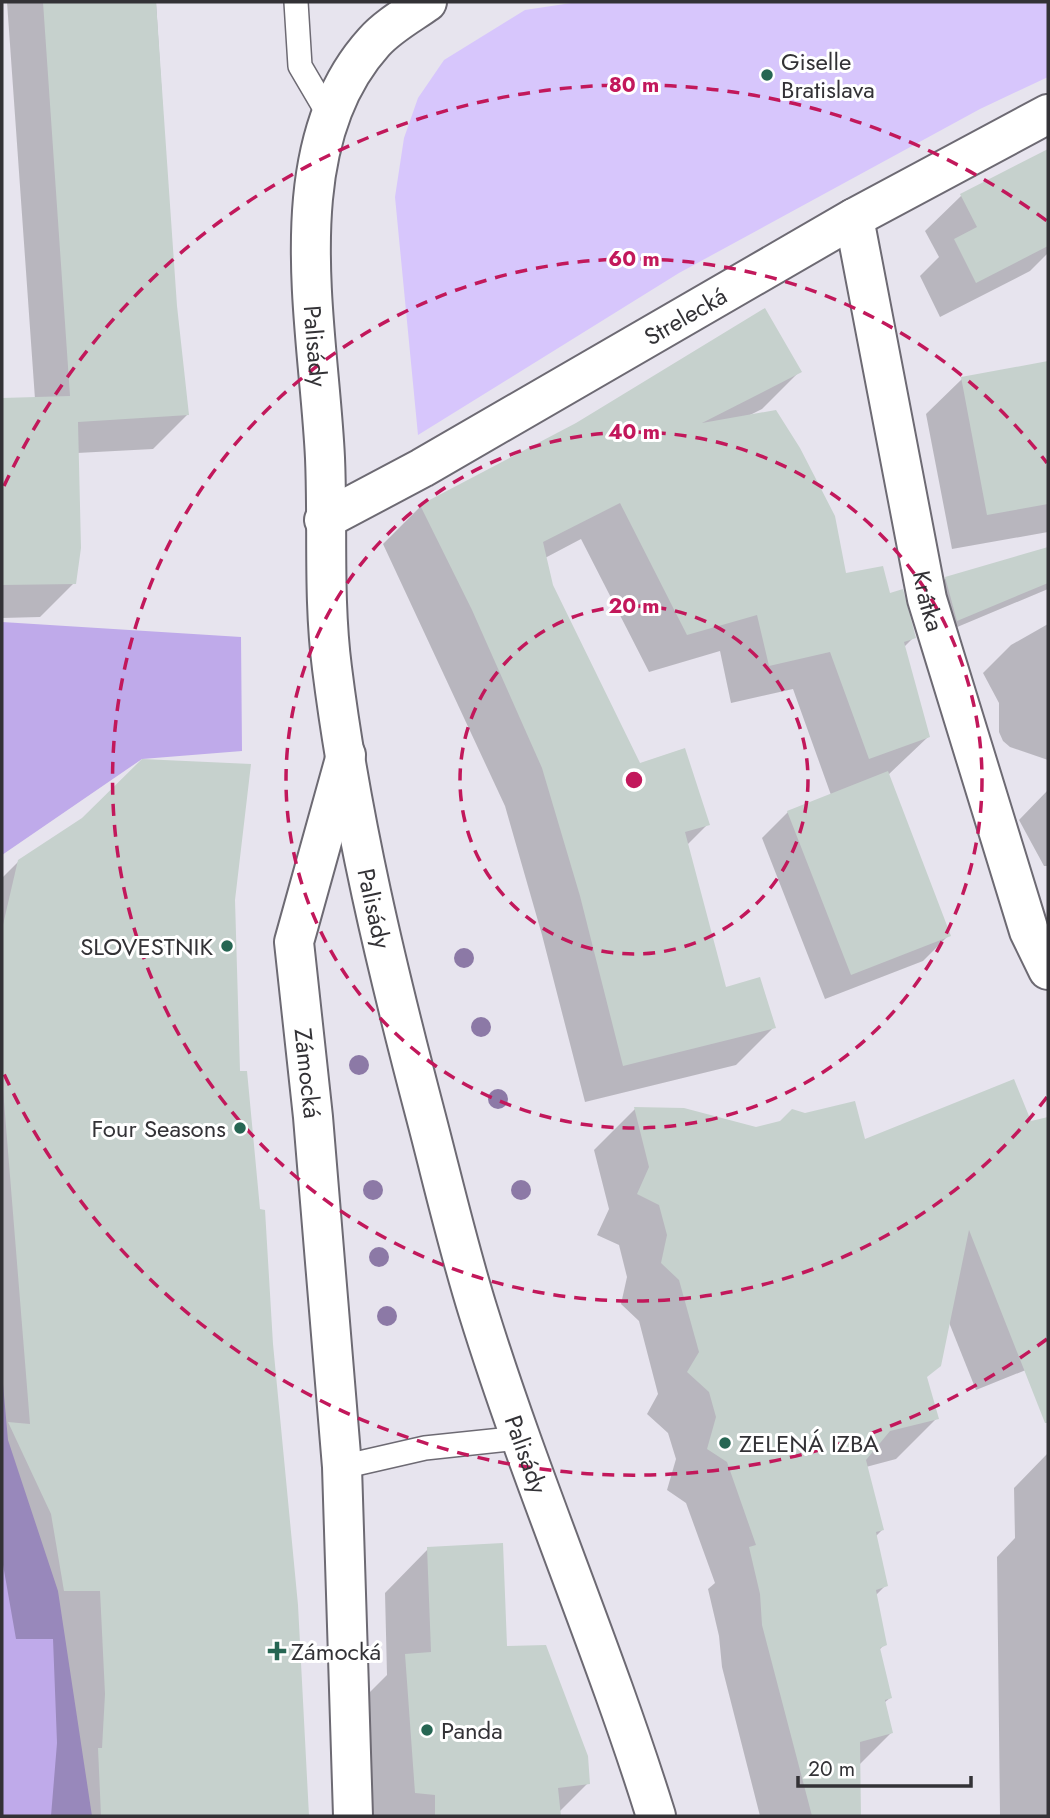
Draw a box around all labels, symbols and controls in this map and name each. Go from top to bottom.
place label: Giselle Bratislava [781,44,875,107]
marker: Giselle Bratislava [759,67,775,83]
text: 80 m [609,70,659,100]
text: 60 m [608,244,660,274]
street label: Strelecká [637,278,733,354]
street label: Palisády [295,304,337,389]
text: 40 m [608,417,660,447]
street label: Krátka [904,568,953,635]
text: 20 m [608,591,660,621]
centre of rings [622,768,646,792]
street label: Palisády [349,865,401,952]
place label: SLOVESTNIK [80,929,213,964]
marker: SLOVESTNIK [219,938,235,954]
street label: Zámocká [286,1026,331,1120]
place label: Four Seasons [91,1111,226,1146]
marker: Four Seasons [232,1120,248,1136]
street label: Palisády [496,1410,557,1499]
place label: ZELENÁ IZBA [739,1426,879,1461]
marker: ZELENÁ IZBA [717,1435,733,1451]
place label: Zámocká [291,1634,381,1669]
marker: Zámocká [269,1643,285,1659]
place label: Panda [441,1713,503,1748]
marker: Panda [419,1722,435,1738]
scale bar [798,1744,971,1788]
text: 20 m [808,1754,855,1784]

